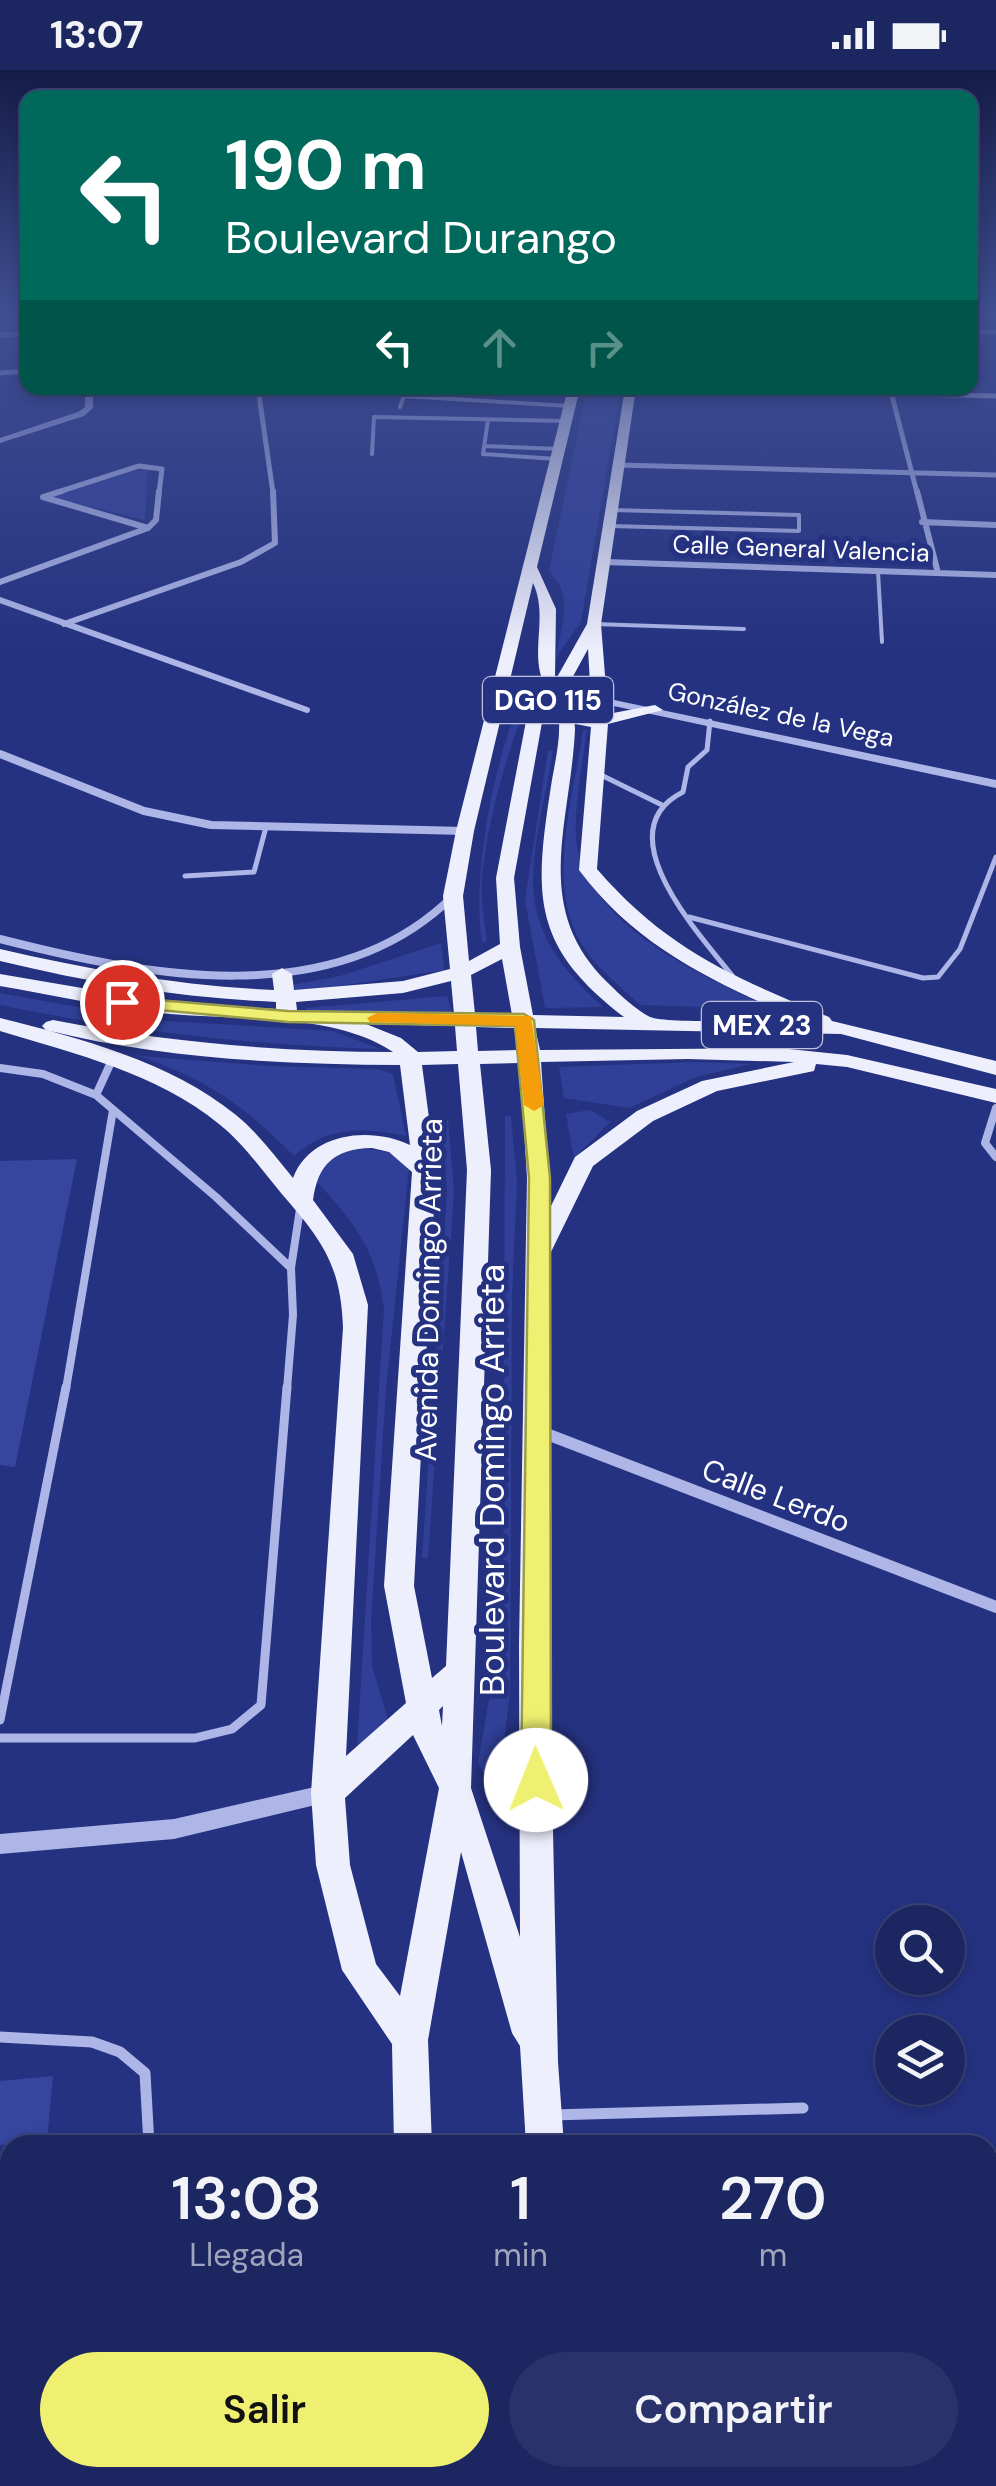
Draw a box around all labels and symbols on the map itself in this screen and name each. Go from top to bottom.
street label: Calle General Valencia [672,528,930,569]
street label: González de la Vega [665,674,897,755]
road number: DGO 115 [483,677,613,723]
pin [80,960,165,1045]
road number: MEX 23 [702,1002,822,1048]
street label: Avenida Domingo Arrieta [406,1118,451,1462]
street label: Boulevard Domingo Arrieta [469,1264,515,1696]
street label: Calle Lerdo [697,1449,856,1542]
position arrow [484,1728,588,1832]

